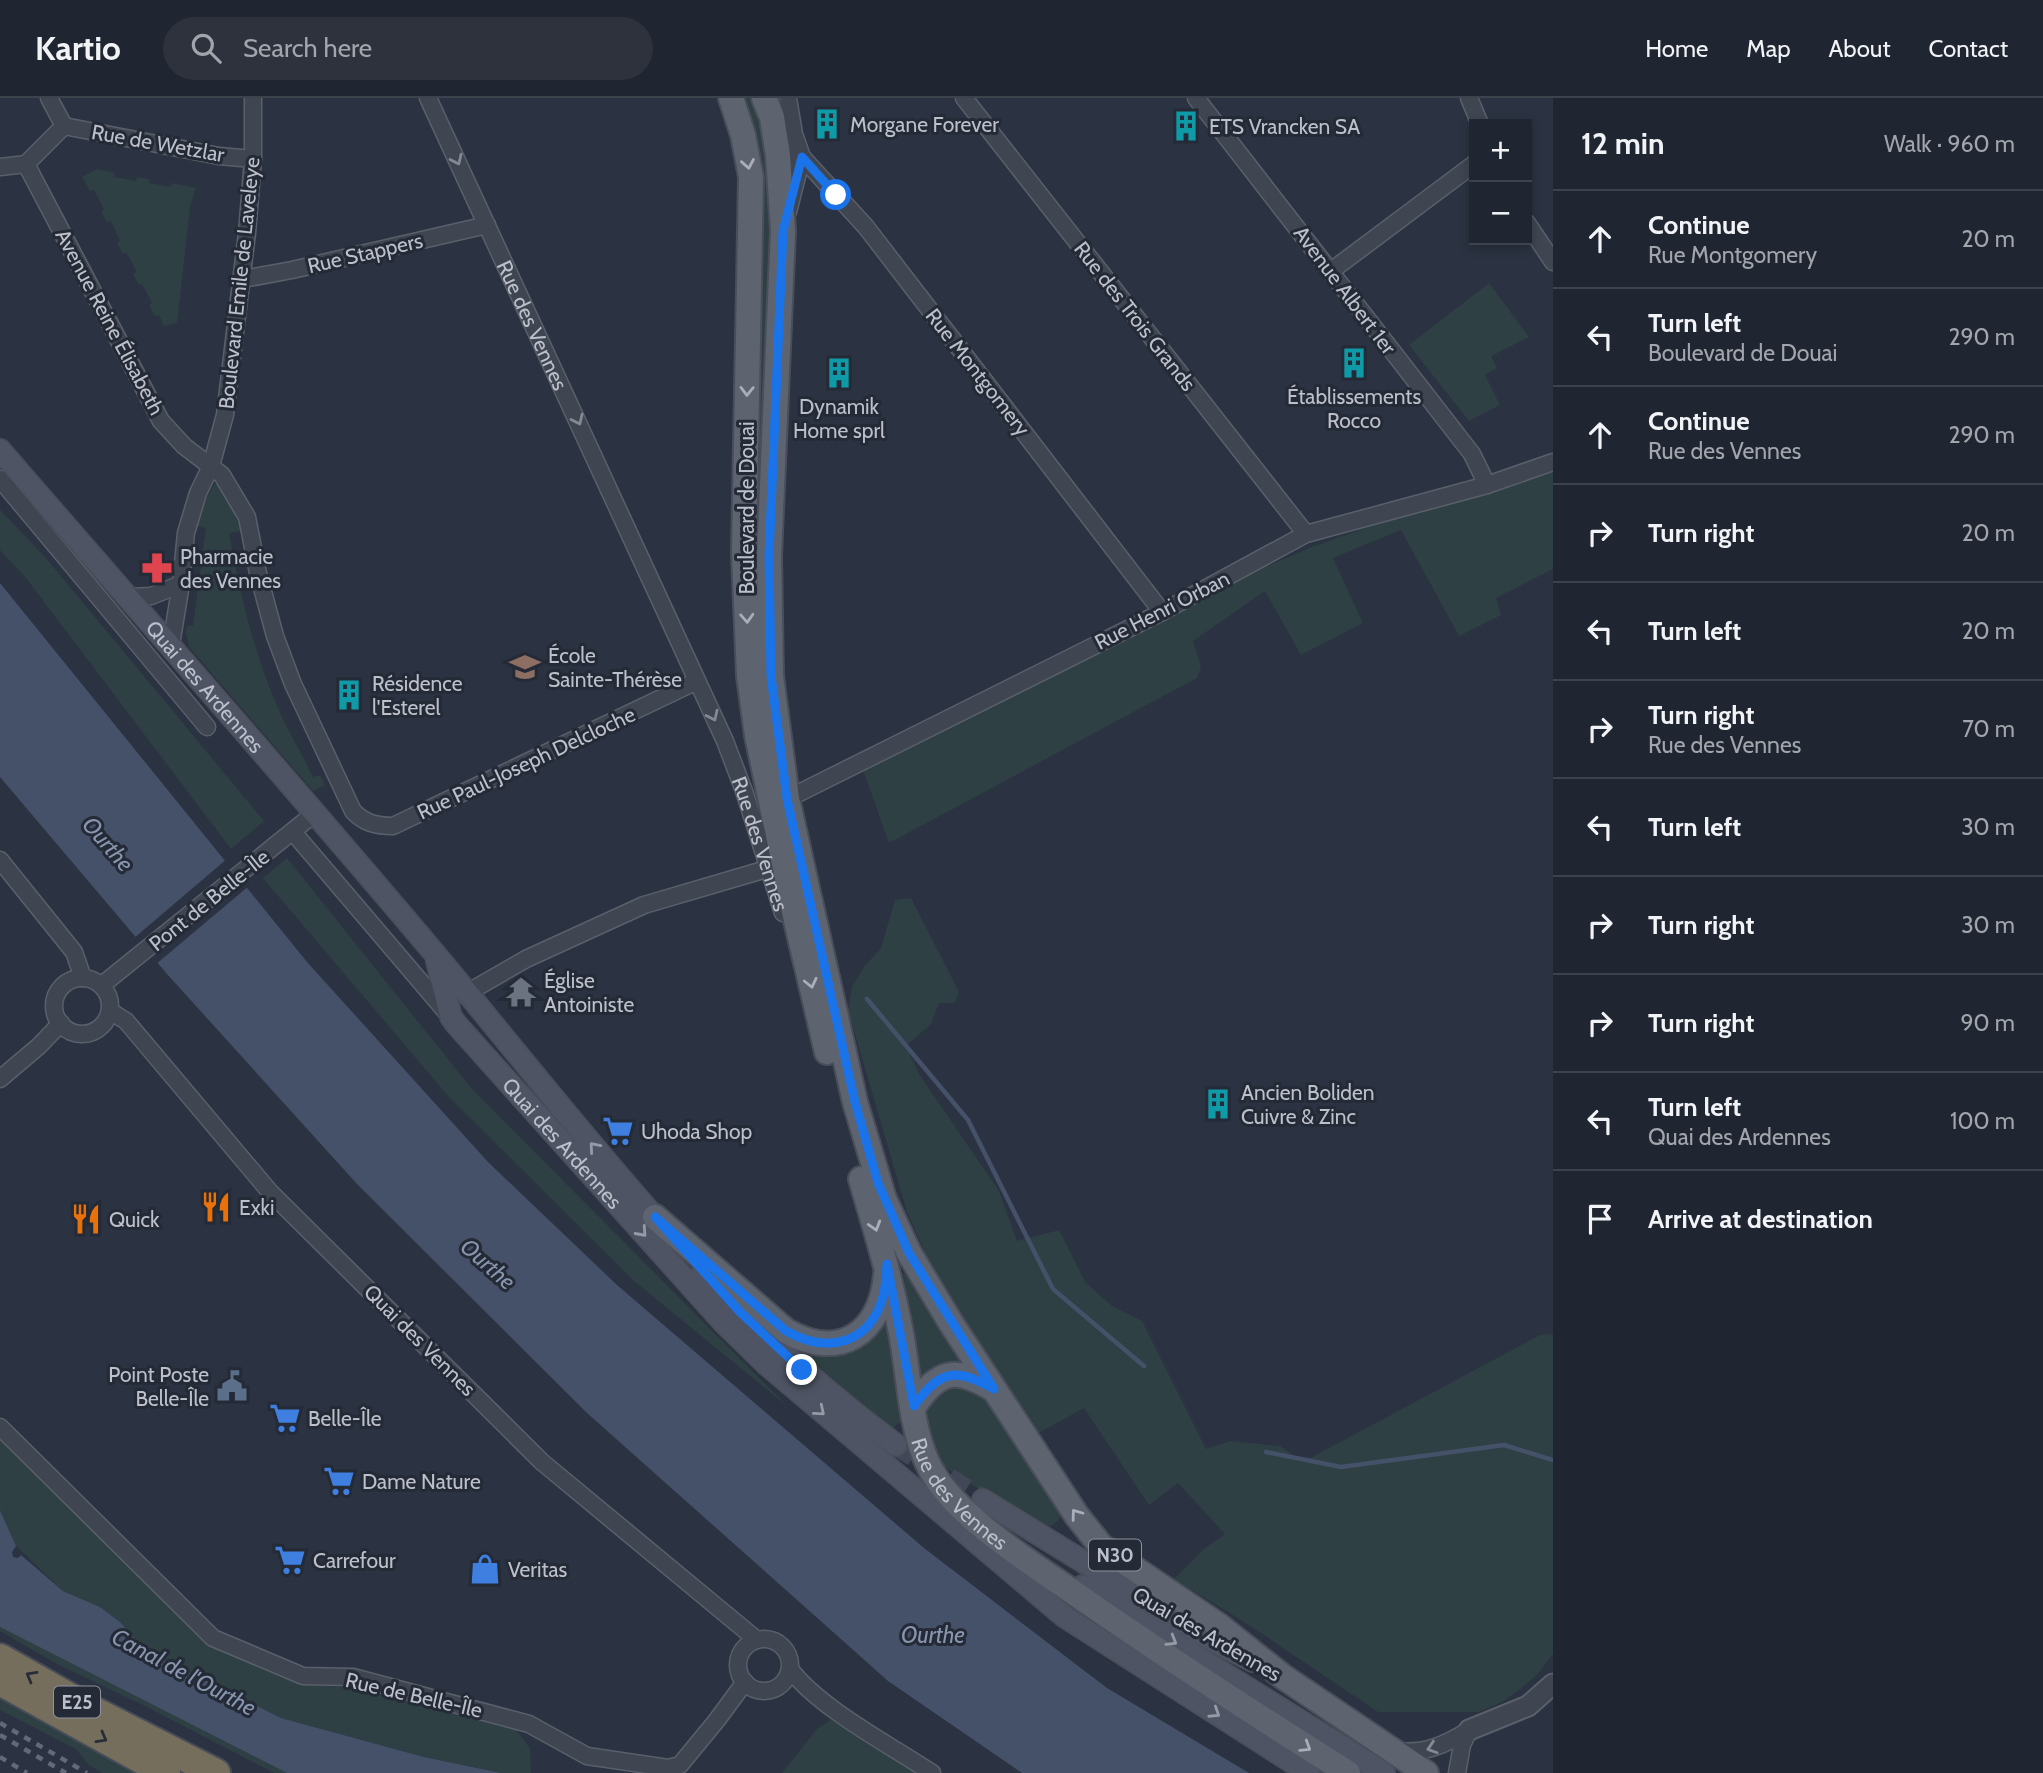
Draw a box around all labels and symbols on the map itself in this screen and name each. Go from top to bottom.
building icon: Morgane Forever [810,107,844,141]
building icon: ETS Vrancken SA [1169,109,1203,143]
place label: Morgane Forever [850,112,999,137]
place label: ETS Vrancken SA [1209,114,1360,139]
street label: Rue de Wetzlar [90,119,227,167]
one-way arrow [449,153,463,165]
street label: Boulevard Emile de Laveleye [213,156,265,410]
one-way arrow [740,158,755,170]
route start [820,179,851,210]
street label: Avenue Albert 1er [1289,221,1402,359]
street label: Avenue Reine Élisabeth [50,225,170,419]
street label: Rue Stappers [305,228,425,278]
street label: Rue des Trois Grands [1069,236,1201,396]
street label: Rue des Vennes [492,256,574,394]
street label: Rue Montgomery [921,304,1036,441]
building icon: Établissements Rocco [1337,346,1371,380]
building icon: Dynamik Home sprl [822,356,856,390]
place label: Établissements Rocco [1287,384,1421,433]
one-way arrow [739,386,754,397]
place label: Dynamik Home sprl [793,394,885,443]
one-way arrow [569,413,583,425]
street label: Boulevard de Douai [734,422,759,595]
place label: Pharmacie des Vennes [180,544,281,593]
pharmacy icon: Pharmacie des Vennes [140,551,174,585]
street label: Rue Henri Orban [1090,565,1234,655]
one-way arrow [739,613,754,624]
street label: Quai des Ardennes [141,615,270,758]
place label: École Sainte-Thérèse [548,643,682,692]
school or university icon: École Sainte-Thérèse [508,650,542,684]
place label: Résidence l'Esterel [372,671,463,720]
building icon: Résidence l'Esterel [332,678,366,712]
street label: Rue Paul-Joseph Delcloche [413,701,639,825]
one-way arrow [705,708,719,721]
street label: Rue des Vennes [727,773,794,914]
water label: Ourthe [77,811,139,877]
street label: Pont de Belle-Île [144,844,274,956]
place label: Église Antoiniste [544,968,634,1017]
temple icon: Église Antoiniste [504,975,538,1009]
one-way arrow [802,976,817,988]
street label: Quai des Ardennes [498,1072,628,1214]
place label: Ancien Boliden Cuivre & Zinc [1241,1080,1375,1129]
building icon: Ancien Boliden Cuivre & Zinc [1201,1087,1235,1121]
supermarket icon: Uhoda Shop [601,1114,635,1148]
place label: Uhoda Shop [641,1119,752,1144]
one-way arrow [590,1143,602,1156]
restaurant icon: Exki [199,1190,233,1224]
place label: Exki [239,1195,274,1220]
restaurant icon: Quick [69,1202,103,1236]
place label: Quick [109,1207,160,1232]
one-way arrow [867,1220,882,1232]
one-way arrow [634,1224,647,1237]
water label: Ourthe [455,1233,521,1295]
street label: Quai des Vennes [359,1279,481,1401]
route end [786,1354,817,1385]
place label: Point Poste Belle-Île [108,1362,209,1411]
public building icon: Point Poste Belle-Île [215,1369,249,1403]
supermarket icon: Belle-Île [268,1401,302,1435]
one-way arrow [811,1403,824,1415]
place label: Belle-Île [308,1406,382,1431]
street label: Rue des Vennes [907,1435,1013,1555]
supermarket icon: Dame Nature [322,1464,356,1498]
place label: Dame Nature [362,1469,481,1494]
one-way arrow [1072,1509,1084,1522]
road number: N30 [1089,1540,1141,1570]
supermarket icon: Carrefour [273,1543,307,1577]
place label: Carrefour [313,1548,396,1573]
shop icon: Veritas [468,1552,502,1586]
place label: Veritas [508,1557,568,1582]
street label: Quai des Ardennes [1129,1581,1286,1687]
water label: Ourthe [901,1621,965,1649]
water label: Canal de l'Ourthe [107,1622,261,1722]
one-way arrow [1165,1632,1178,1645]
street label: Rue de Belle-Île [343,1667,485,1723]
one-way arrow [26,1671,38,1684]
road number: E25 [54,1686,100,1718]
one-way arrow [1207,1704,1220,1717]
one-way arrow [95,1730,108,1743]
one-way arrow [1299,1738,1312,1751]
one-way arrow [1427,1740,1439,1755]

